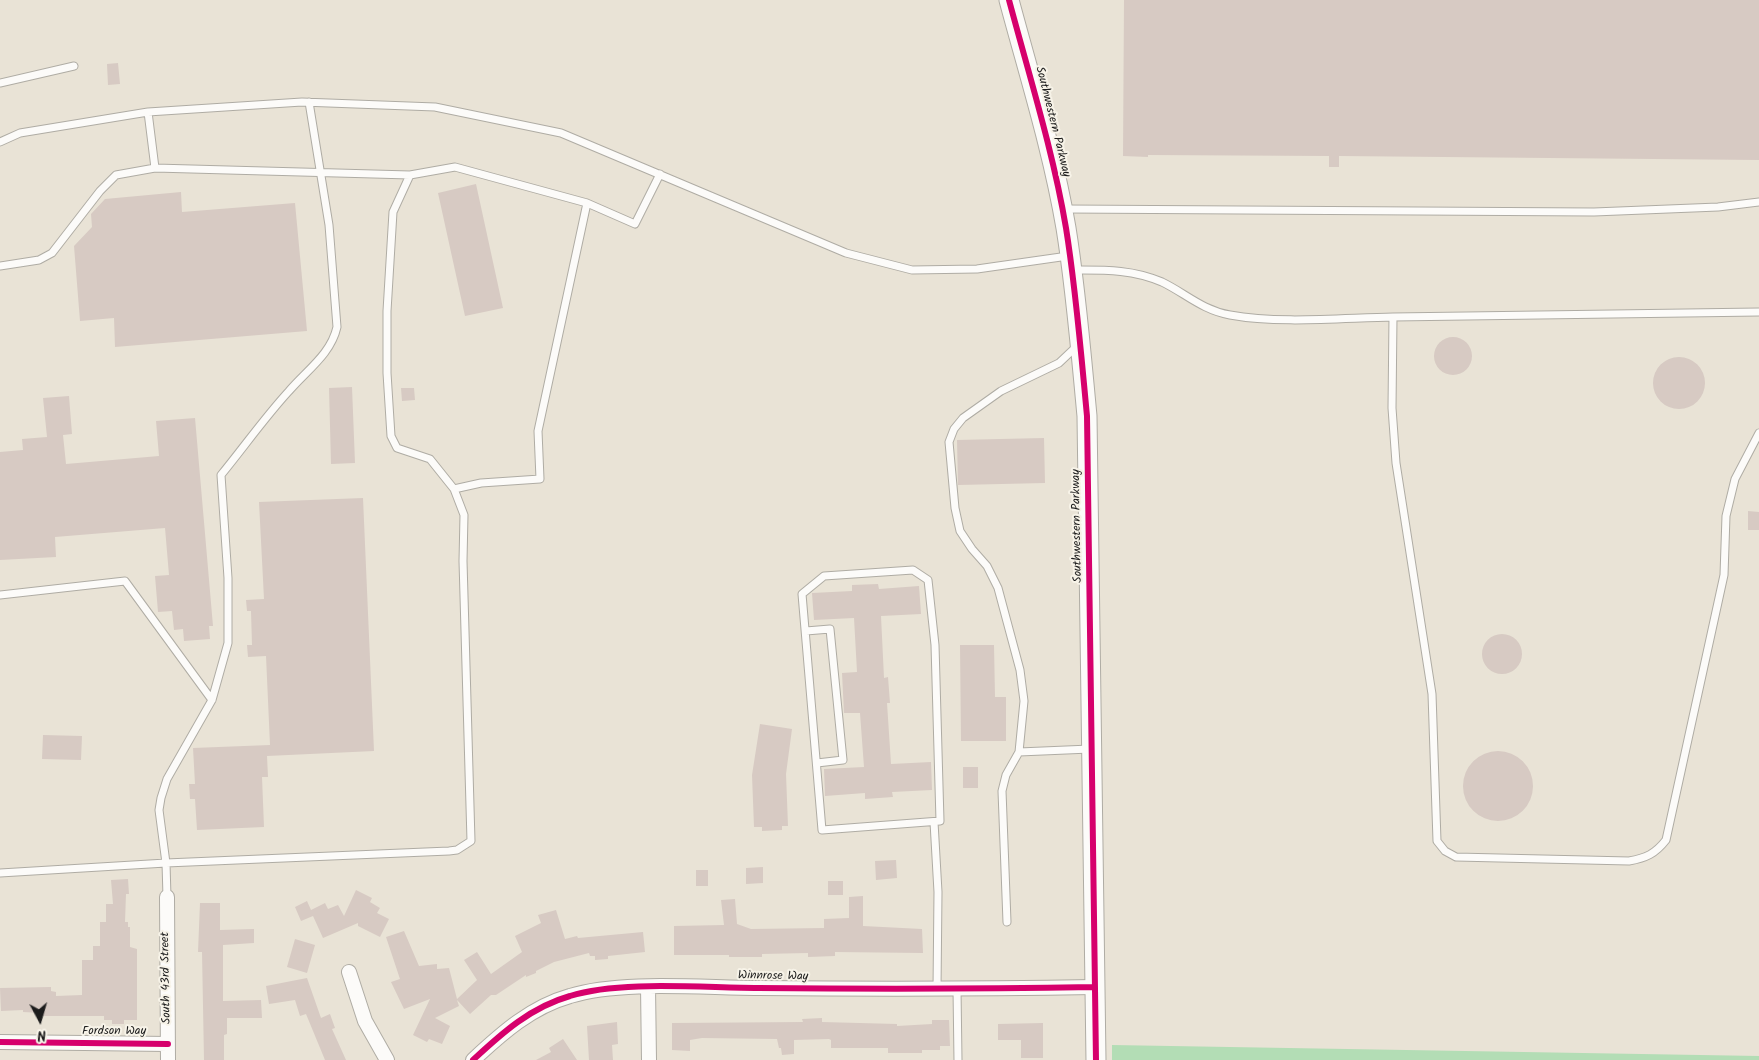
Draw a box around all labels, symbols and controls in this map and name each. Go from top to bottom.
street label: Southwestern Parkway [1031,65,1073,179]
street label: Southwestern Parkway [1070,469,1086,583]
street label: South 43rd Street [159,932,175,1024]
street label: Winnrose Way [738,969,808,985]
north arrow [15,995,65,1045]
text: N [36,1024,47,1046]
street label: Fordson Way [82,1025,146,1039]

